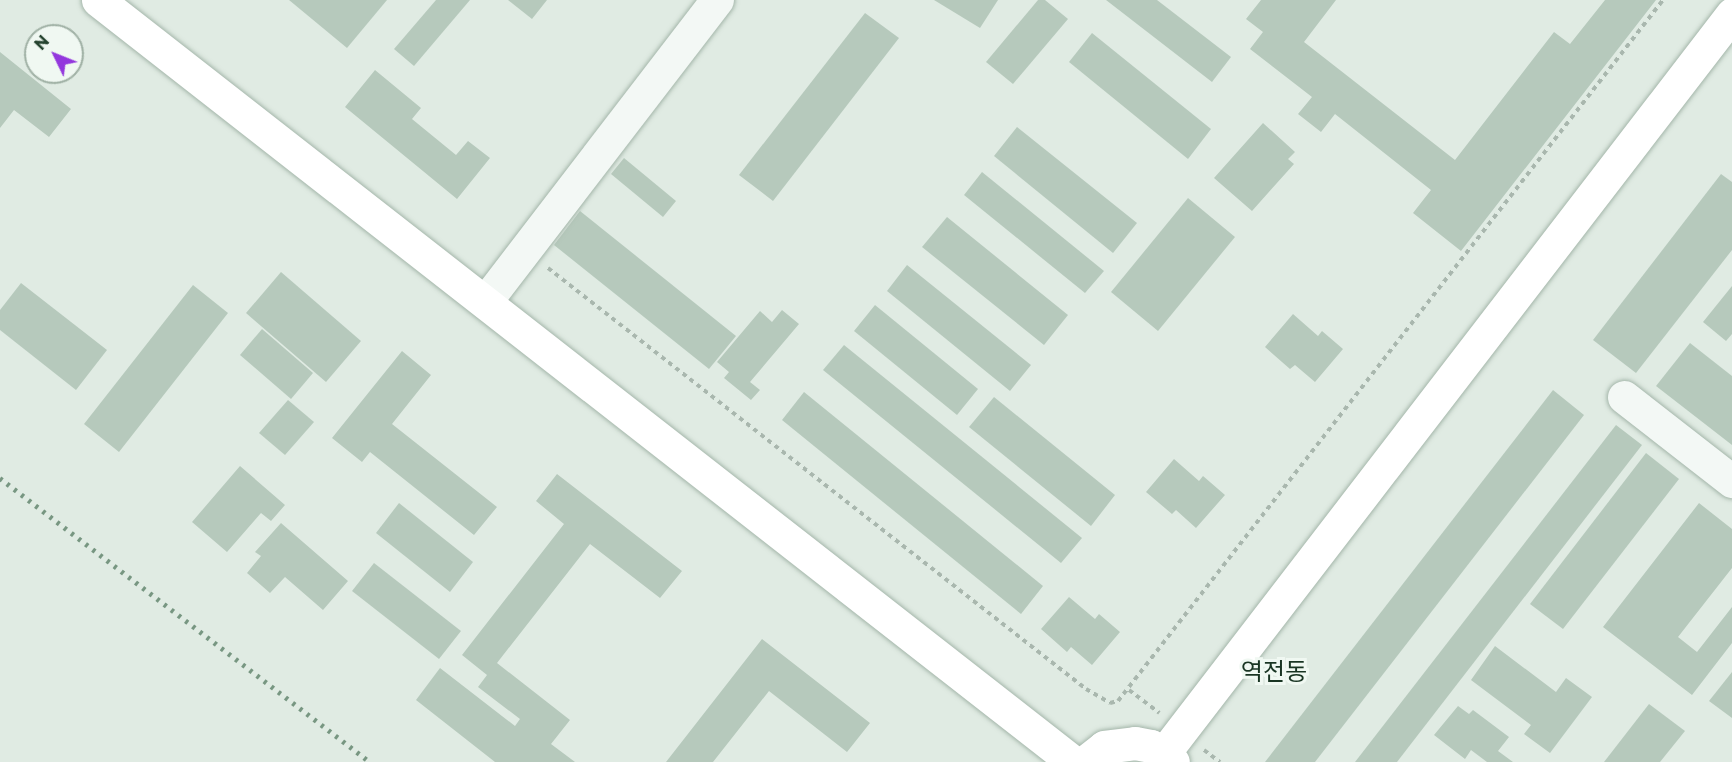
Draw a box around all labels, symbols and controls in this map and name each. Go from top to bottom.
north arrow [24,24,84,84]
text: N [31,32,53,54]
district label: 역전동 [1241,658,1307,686]

